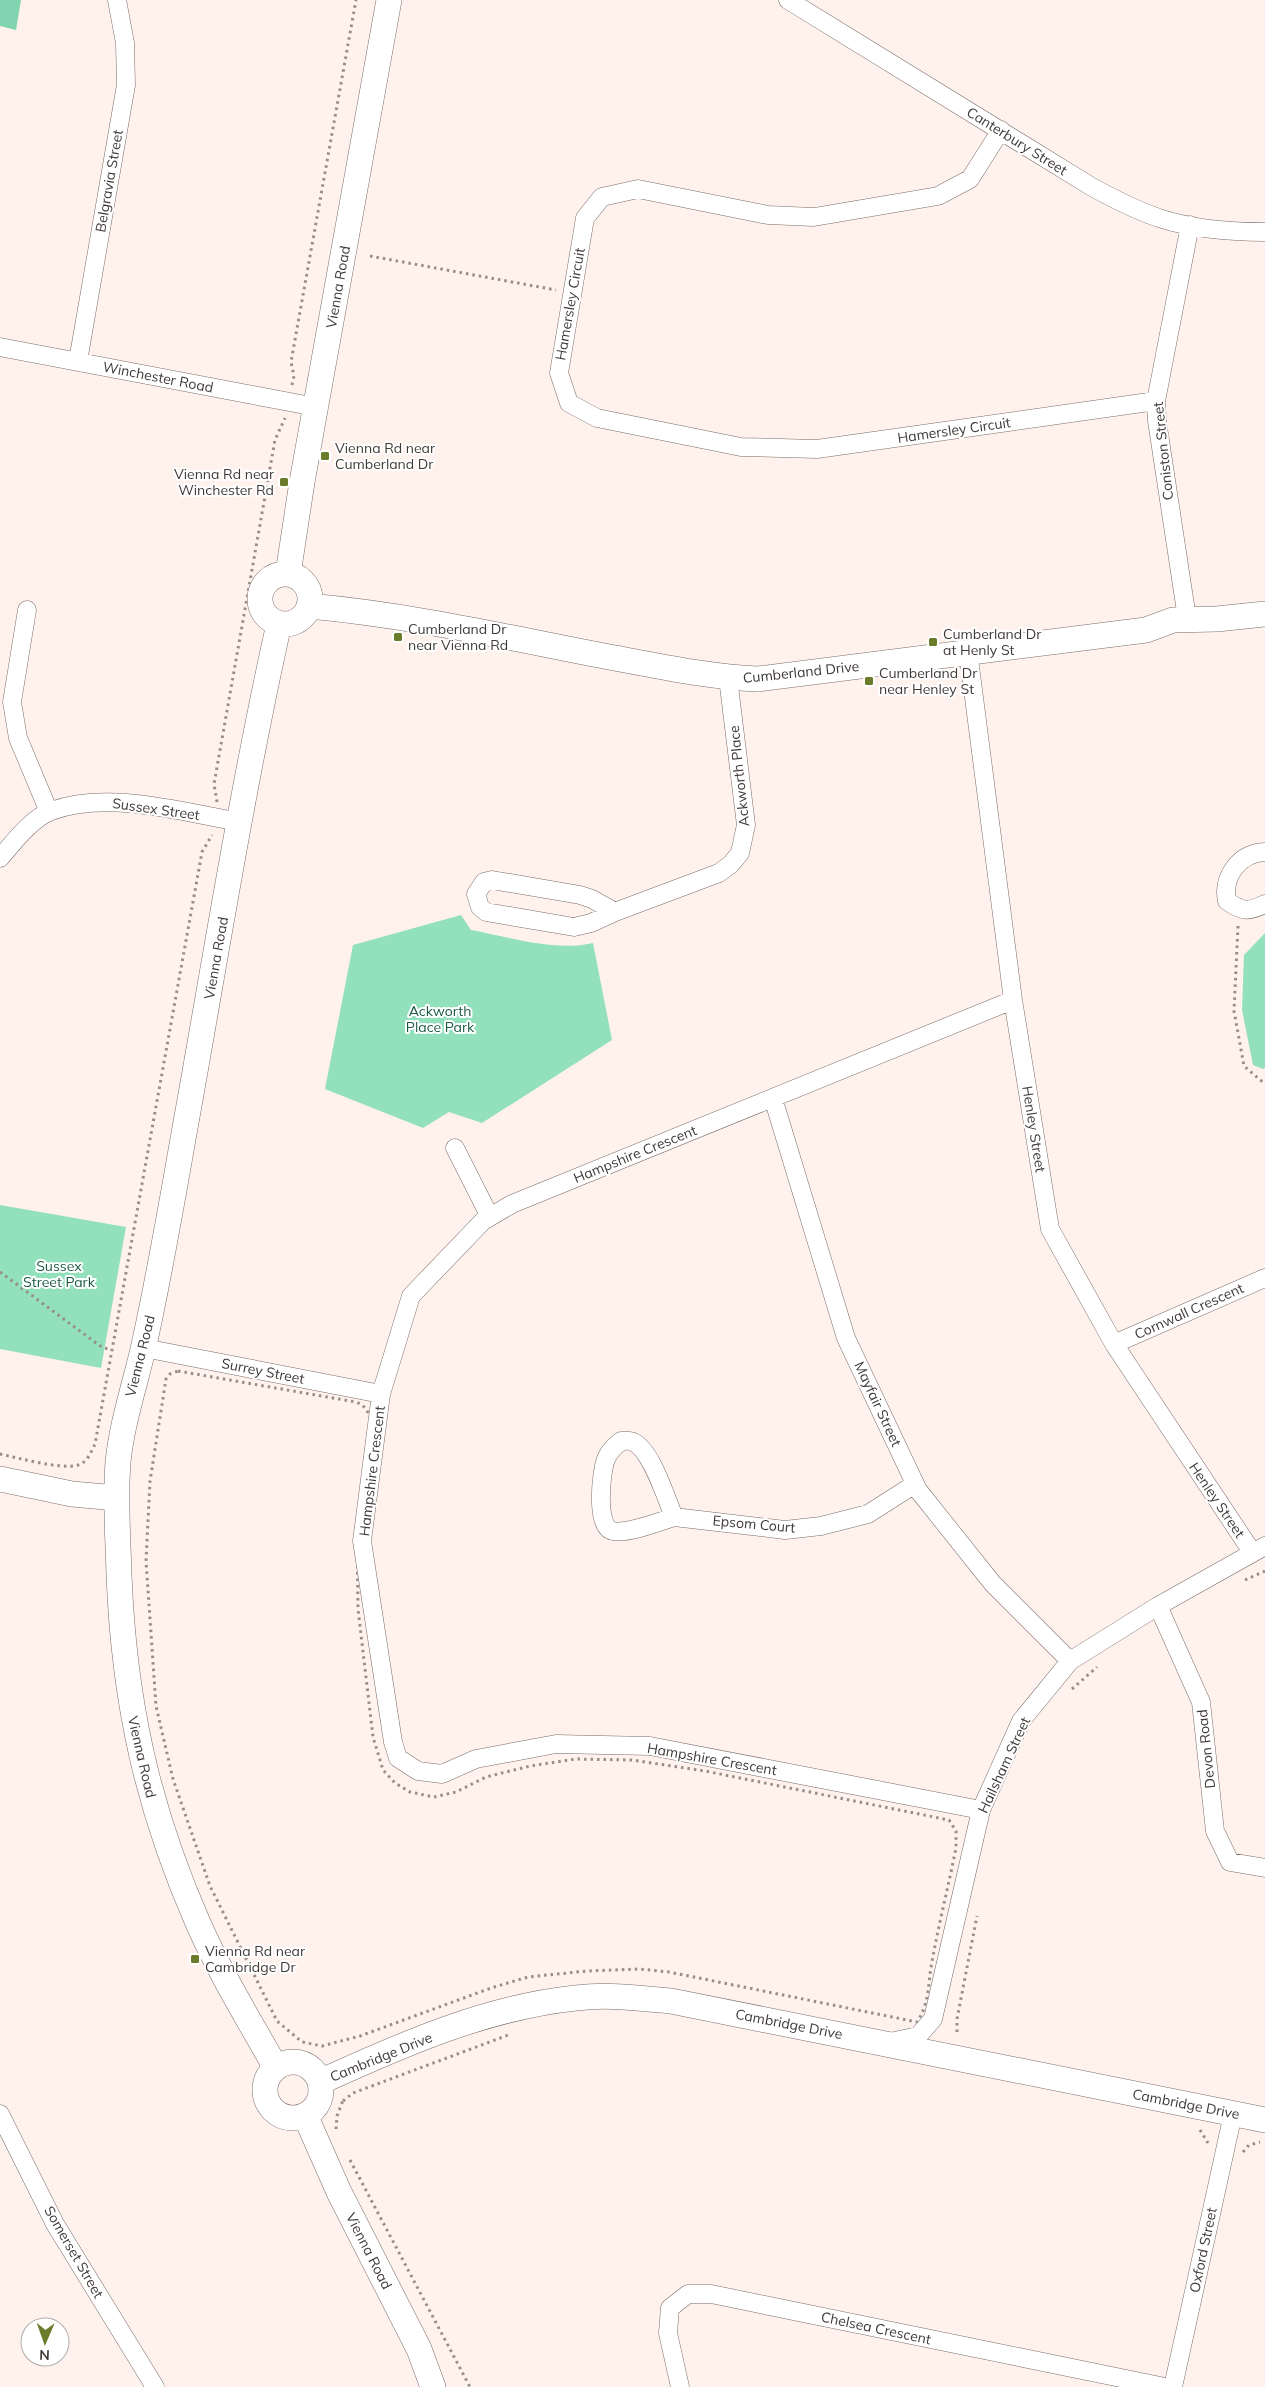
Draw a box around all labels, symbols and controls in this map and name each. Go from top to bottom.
street label: Canterbury Street [963,103,1071,179]
street label: Belgravia Street [91,128,127,234]
street label: Vienna Road [322,244,354,330]
street label: Hamersley Circuit [551,246,589,362]
street label: Winchester Road [101,357,215,397]
street label: Coniston Street [1149,401,1177,501]
street label: Hamersley Circuit [896,413,1012,447]
place label: Vienna Rd near Cumberland Dr [335,439,436,473]
marker: Vienna Rd near Cumberland Dr [319,450,331,462]
place label: Vienna Rd near Winchester Rd [174,465,275,499]
marker: Vienna Rd near Winchester Rd [278,476,290,488]
place label: Cumberland Dr near Vienna Rd [408,620,508,654]
place label: Cumberland Dr at Henly St [943,625,1042,659]
marker: Cumberland Dr near Vienna Rd [392,631,404,643]
marker: Cumberland Dr at Henly St [927,636,939,648]
street label: Cumberland Drive [742,657,860,687]
place label: Cumberland Dr near Henley St [879,664,978,698]
marker: Cumberland Dr near Henley St [863,675,875,687]
street label: Ackworth Place [725,725,753,827]
street label: Sussex Street [111,794,201,824]
street label: Vienna Road [200,915,232,1001]
park label: Ackworth Place Park [406,1002,475,1036]
street label: Henley Street [1018,1085,1050,1174]
street label: Hampshire Crescent [571,1121,699,1187]
park label: Sussex Street Park [23,1257,96,1291]
street label: Cornwall Crescent [1132,1279,1246,1343]
street label: Vienna Road [121,1313,159,1399]
street label: Surrey Street [220,1354,306,1388]
street label: Mayfair Street [850,1359,906,1449]
street label: Hampshire Crescent [355,1405,389,1537]
street label: Henley Street [1185,1459,1249,1541]
street label: Epsom Court [712,1511,796,1537]
street label: Devon Road [1193,1709,1219,1789]
street label: Vienna Road [124,1714,160,1800]
street label: Hailsham Street [974,1714,1034,1816]
street label: Hampshire Crescent [646,1739,778,1779]
place label: Vienna Rd near Cambridge Dr [205,1942,306,1976]
marker: Vienna Rd near Cambridge Dr [189,1953,201,1965]
street label: Cambridge Drive [734,2005,844,2043]
street label: Cambridge Drive [327,2028,435,2086]
street label: Cambridge Drive [1131,2085,1241,2123]
street label: Somerset Street [40,2203,108,2301]
street label: Oxford Street [1185,2206,1221,2294]
street label: Vienna Road [342,2210,396,2292]
street label: Chelsea Crescent [819,2308,933,2348]
north arrow [20,2317,70,2367]
text: N [39,2346,50,2364]

